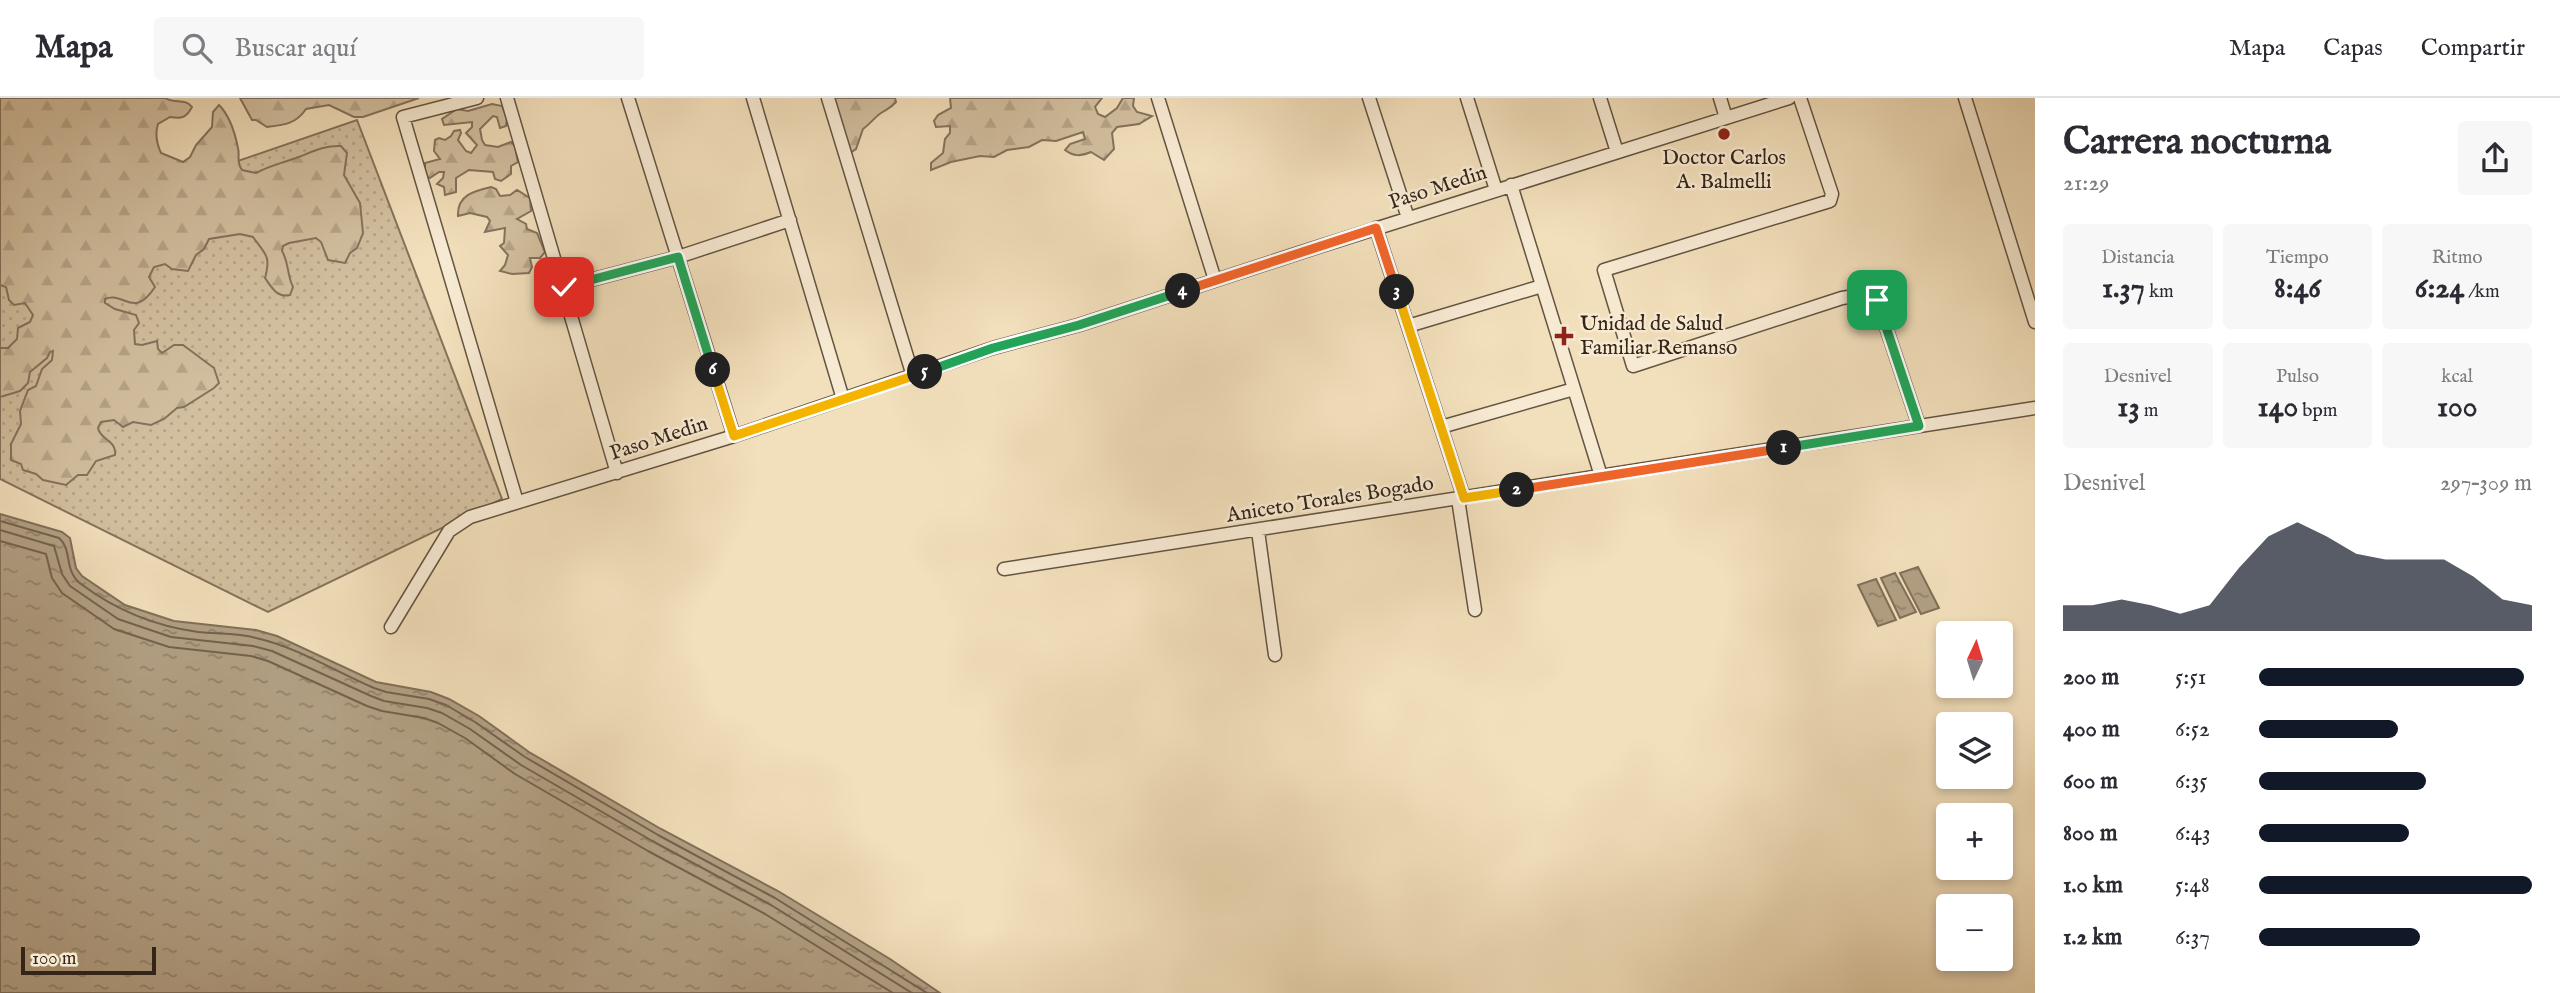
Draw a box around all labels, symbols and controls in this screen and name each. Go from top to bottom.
search box [154,17,644,80]
text: Mapa [35,27,112,69]
icon: search [178,29,216,67]
text: Buscar aquí [234,32,356,65]
text: Mapa [2229,33,2285,64]
text: Capas [2323,33,2383,64]
text: Compartir [2421,33,2525,64]
text: Carrera nocturna [2063,119,2331,167]
button: share [2458,121,2532,195]
marker: Doctor Carlos A. Balmelli [1716,126,1732,142]
place label: Doctor Carlos A. Balmelli [1662,145,1786,196]
street label: Paso Medin [1386,159,1490,217]
text: 21:29 [2063,169,2109,198]
text: Distancia [2101,246,2174,270]
text: Tiempo [2266,246,2329,270]
text: Ritmo [2432,246,2483,270]
pin [534,257,594,317]
icon: check [545,268,583,306]
pin [1847,270,1907,330]
text: 1.37 [2102,270,2145,308]
text: 8:46 [2274,270,2321,308]
text: 6:24 [2415,270,2464,308]
pin: 4 [1166,274,1200,308]
pin: 3 [1380,274,1414,310]
text: 4 [1178,278,1187,302]
text: 3 [1393,279,1400,303]
text: km [2145,280,2174,304]
text: /km [2464,280,2500,304]
icon: arrive [1858,281,1896,319]
place label: Unidad de Salud Familiar Remanso [1580,311,1737,362]
marker: Unidad de Salud Familiar Remanso [1554,326,1574,346]
pin: 6 [696,352,730,388]
pin: 5 [908,354,942,390]
text: 6 [708,357,717,381]
text: 5 [921,359,928,383]
text: Desnivel [2104,365,2172,389]
text: Pulso [2276,365,2319,389]
text: kcal [2441,365,2473,389]
text: 13 [2117,389,2140,427]
text: 140 [2258,389,2298,427]
text: 100 [2437,389,2477,427]
text: m [2140,399,2158,423]
text: bpm [2298,399,2337,423]
street label: Paso Medin [607,410,711,468]
pin: 1 [1766,430,1802,466]
text: 1 [1780,435,1787,459]
text: Desnivel [2063,469,2145,498]
text: 297–309 m [2440,469,2532,498]
street label: Aniceto Torales Bogado [1223,470,1436,530]
pin: 2 [1500,472,1534,508]
text: 2 [1512,477,1521,501]
north arrow [1936,621,2012,698]
map controls [1936,621,2013,971]
text: 200 m [2063,663,2119,692]
text: 5:51 [2175,663,2206,692]
button: layers [1936,712,2013,789]
text: 400 m [2063,715,2120,744]
text: 6:52 [2175,715,2210,744]
text: 600 m [2063,767,2118,796]
text: 6:35 [2175,767,2208,796]
button: + [1936,803,2013,880]
text: 800 m [2063,819,2117,848]
text: 6:43 [2175,819,2211,848]
text: 1.0 km [2063,871,2123,900]
text: 5:48 [2175,871,2210,900]
button: − [1936,894,2013,971]
text: 1.2 km [2063,923,2122,952]
text: 6:37 [2175,923,2210,952]
scale bar [21,944,156,976]
text: 100 m [32,947,76,971]

